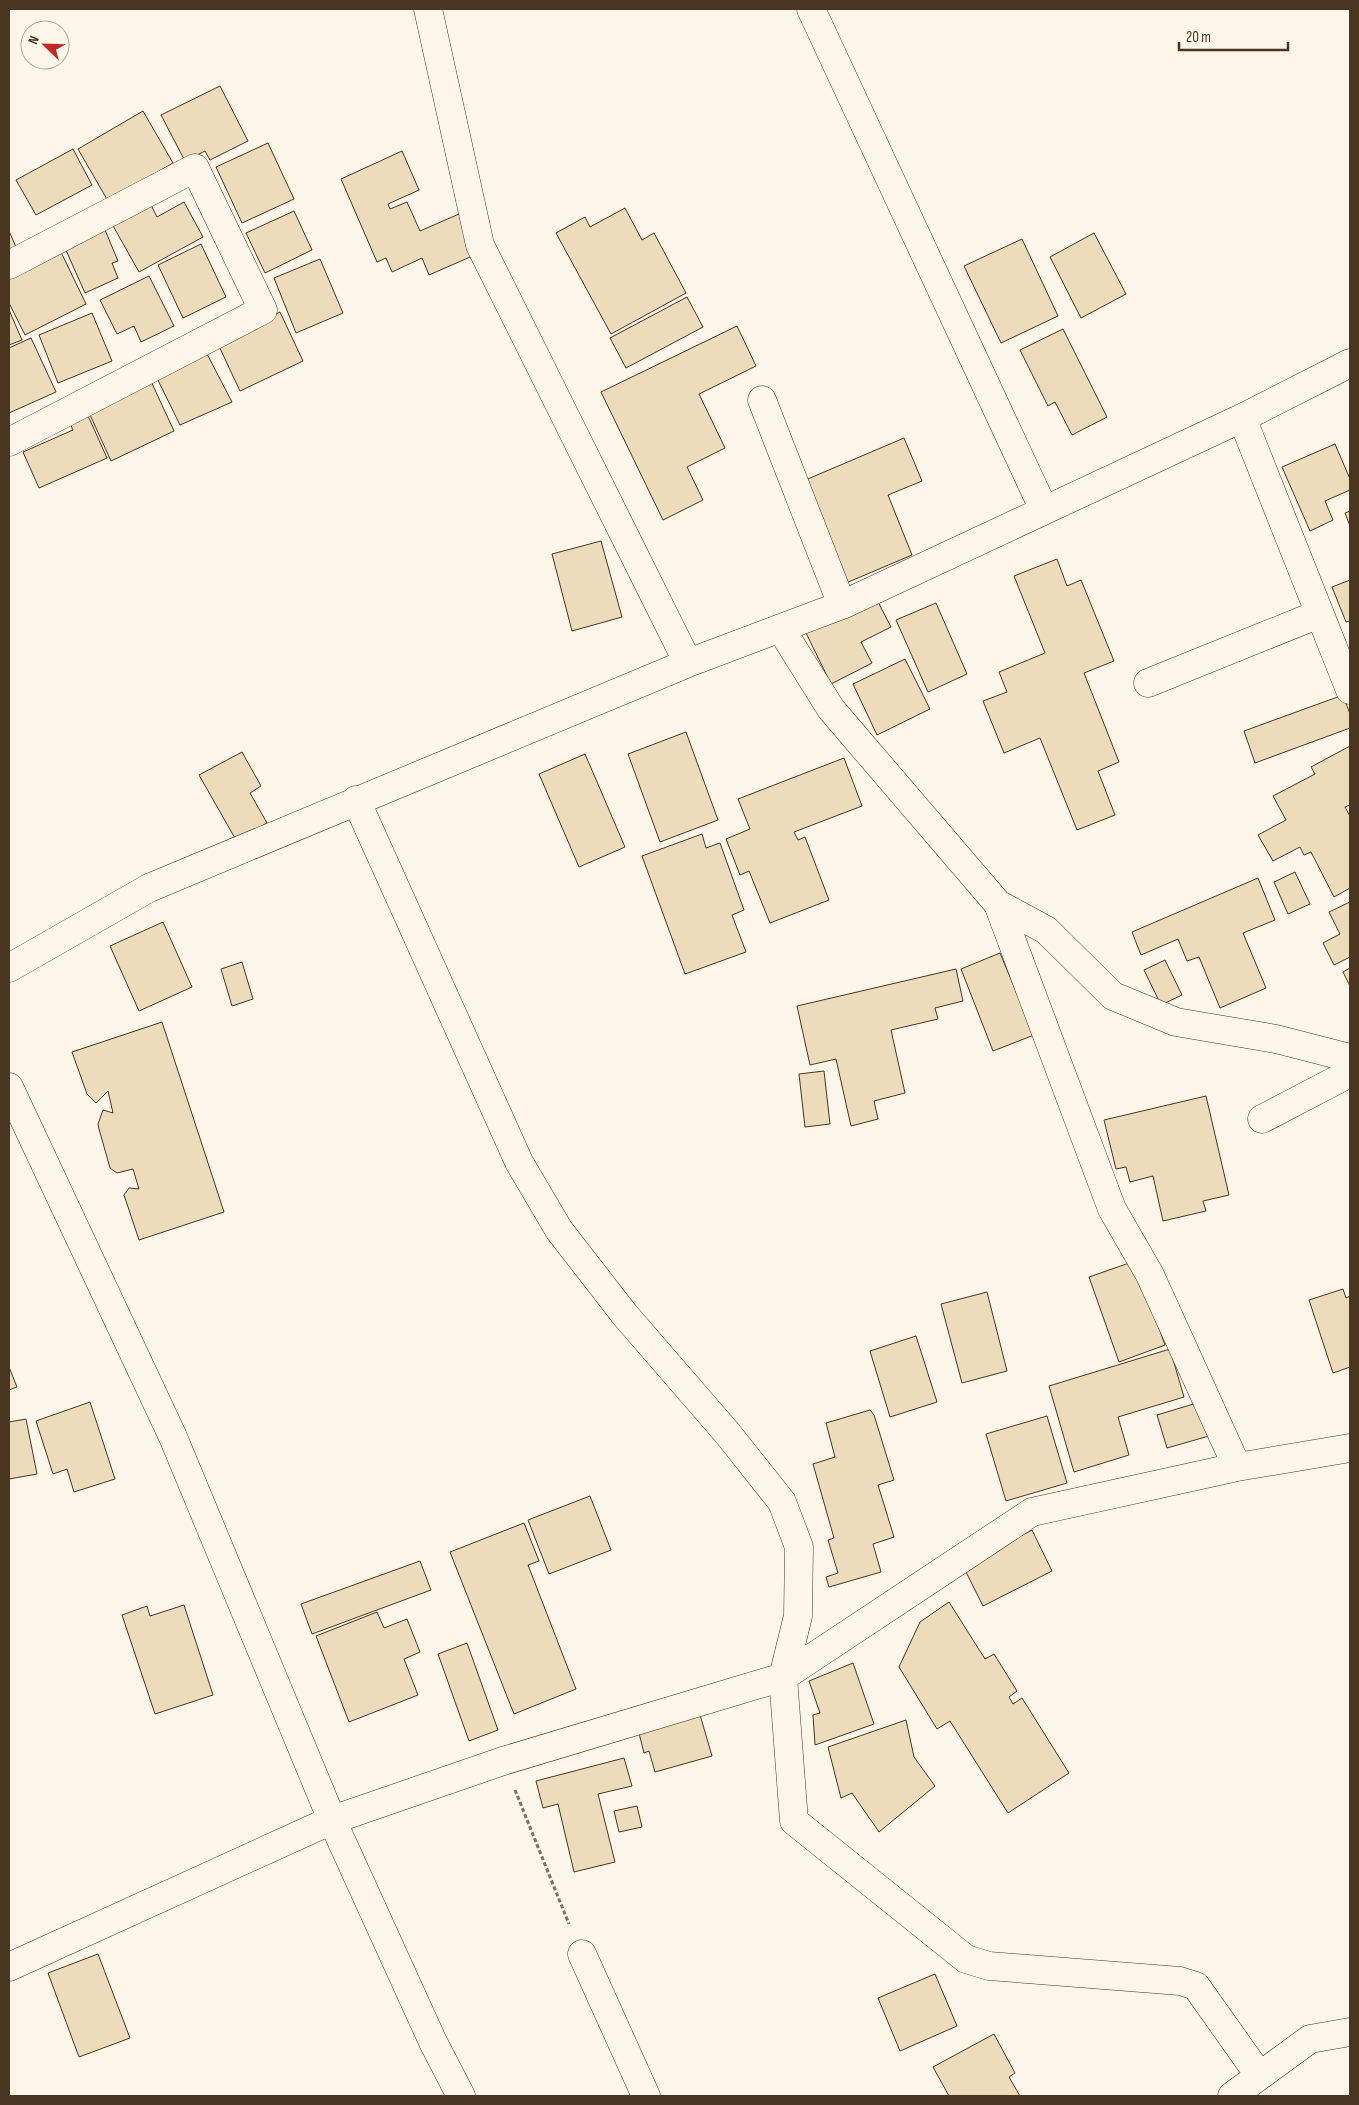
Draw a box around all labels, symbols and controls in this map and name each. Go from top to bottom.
north arrow [20,20,70,70]
scale bar [1179,20,1288,52]
text: 20 m [1186,28,1211,47]
text: N [24,33,43,47]

